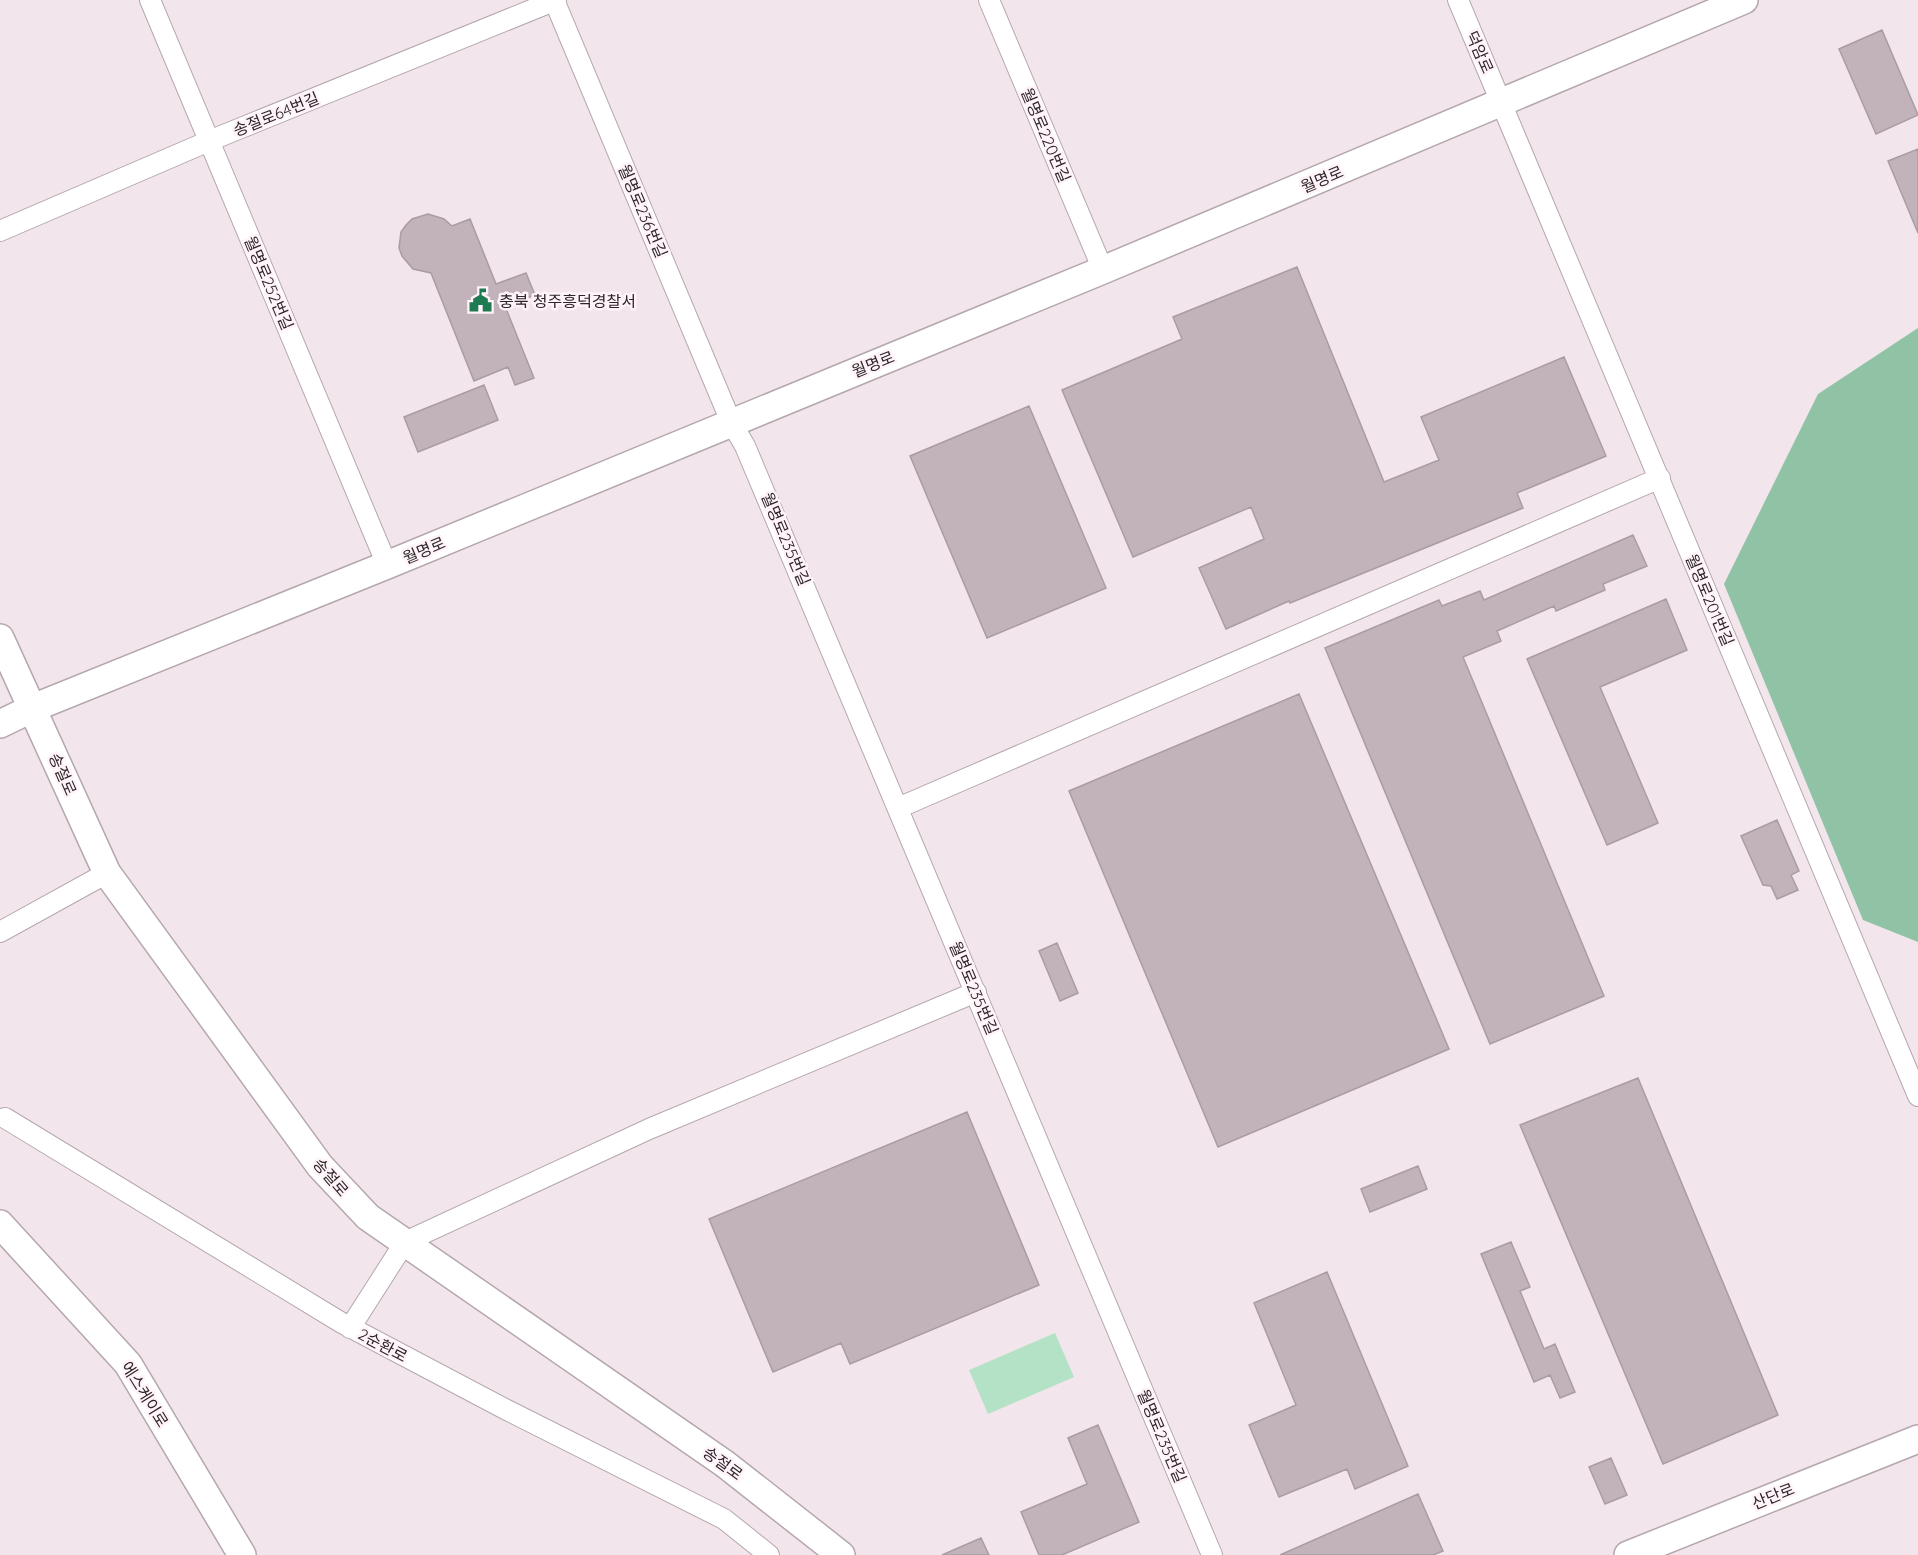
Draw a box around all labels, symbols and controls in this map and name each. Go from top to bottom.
street label: 덕암로 [1462,28,1498,76]
street label: 월명로220번길 [1017,85,1075,185]
street label: 송절로64번길 [230,88,322,140]
street label: 월명로236번길 [614,161,672,261]
street label: 월명로 [1298,161,1346,197]
street label: 월명로252번길 [240,233,298,333]
public building icon: 충북 청주흥덕경찰서 [468,288,494,314]
place label: 충북 청주흥덕경찰서 [499,291,636,311]
street label: 월명로 [849,346,897,382]
street label: 월명로235번길 [757,489,815,589]
street label: 월명로 [400,532,448,568]
street label: 월명로201번길 [1682,551,1738,649]
street label: 송절로 [45,750,81,798]
street label: 월명로235번길 [945,938,1003,1038]
street label: 송절로 [309,1154,353,1200]
street label: 2순환로 [355,1324,411,1366]
street label: 에스케이로 [117,1357,173,1431]
street label: 월명로235번길 [1133,1386,1191,1486]
street label: 송절로 [699,1442,747,1484]
street label: 산단로 [1749,1478,1797,1514]

